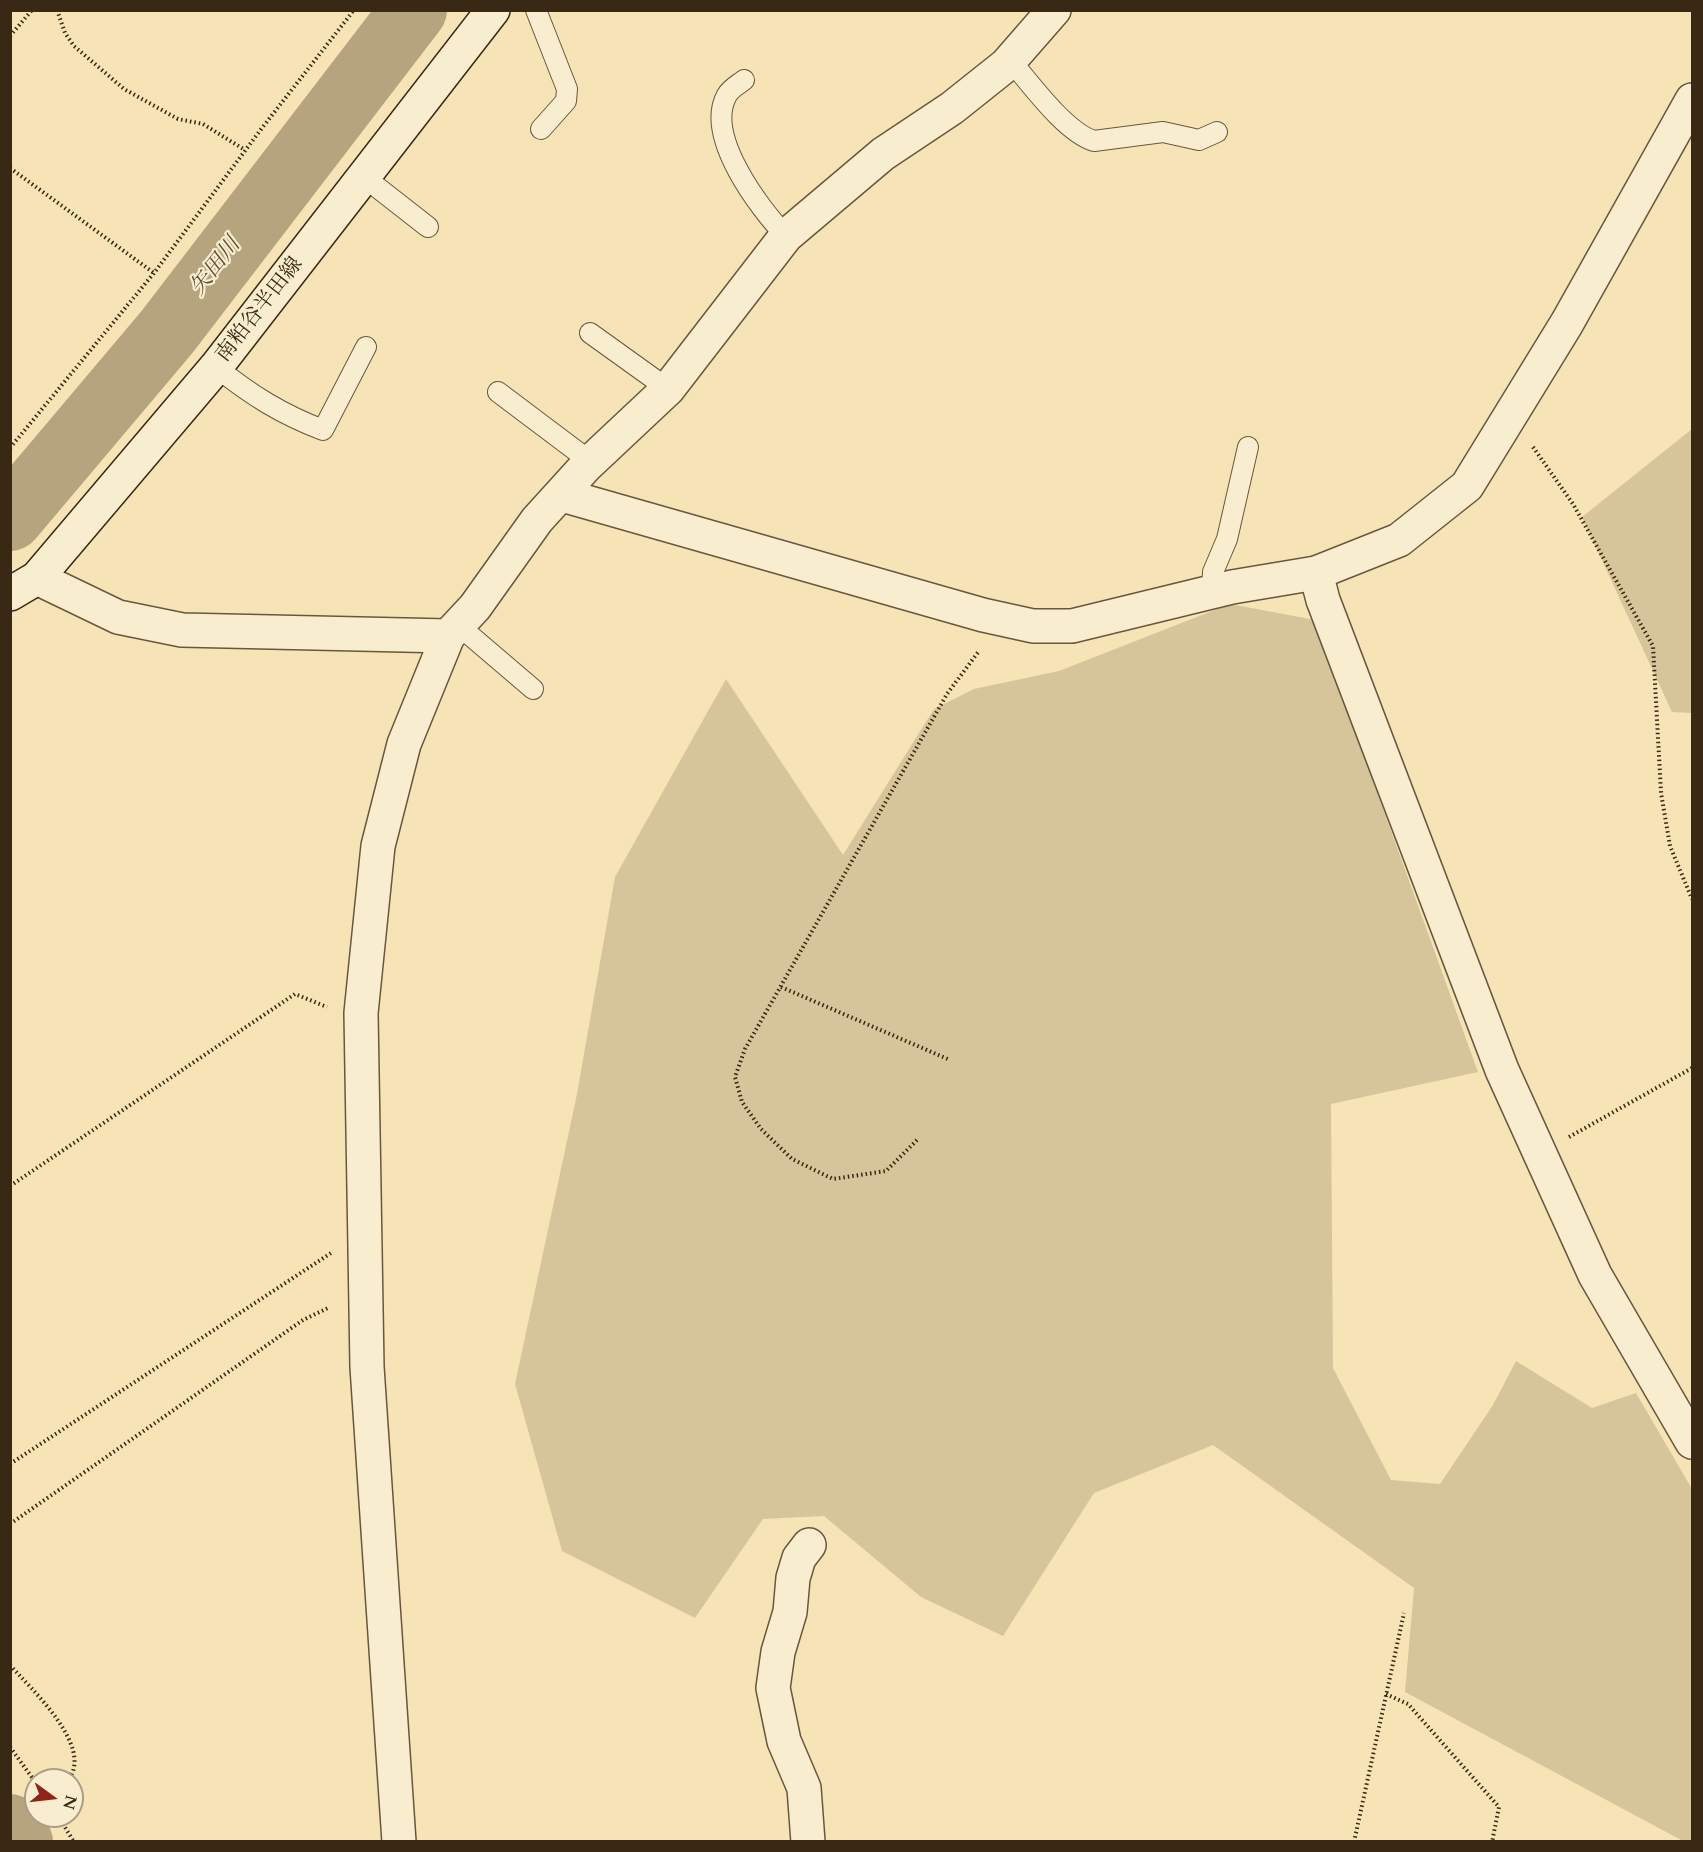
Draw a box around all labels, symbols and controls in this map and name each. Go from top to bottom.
water label: 矢田川 [185,233,247,301]
street label: 南粕谷半田線 [211,253,309,367]
north arrow [24,1768,84,1828]
text: N [57,1793,82,1812]

